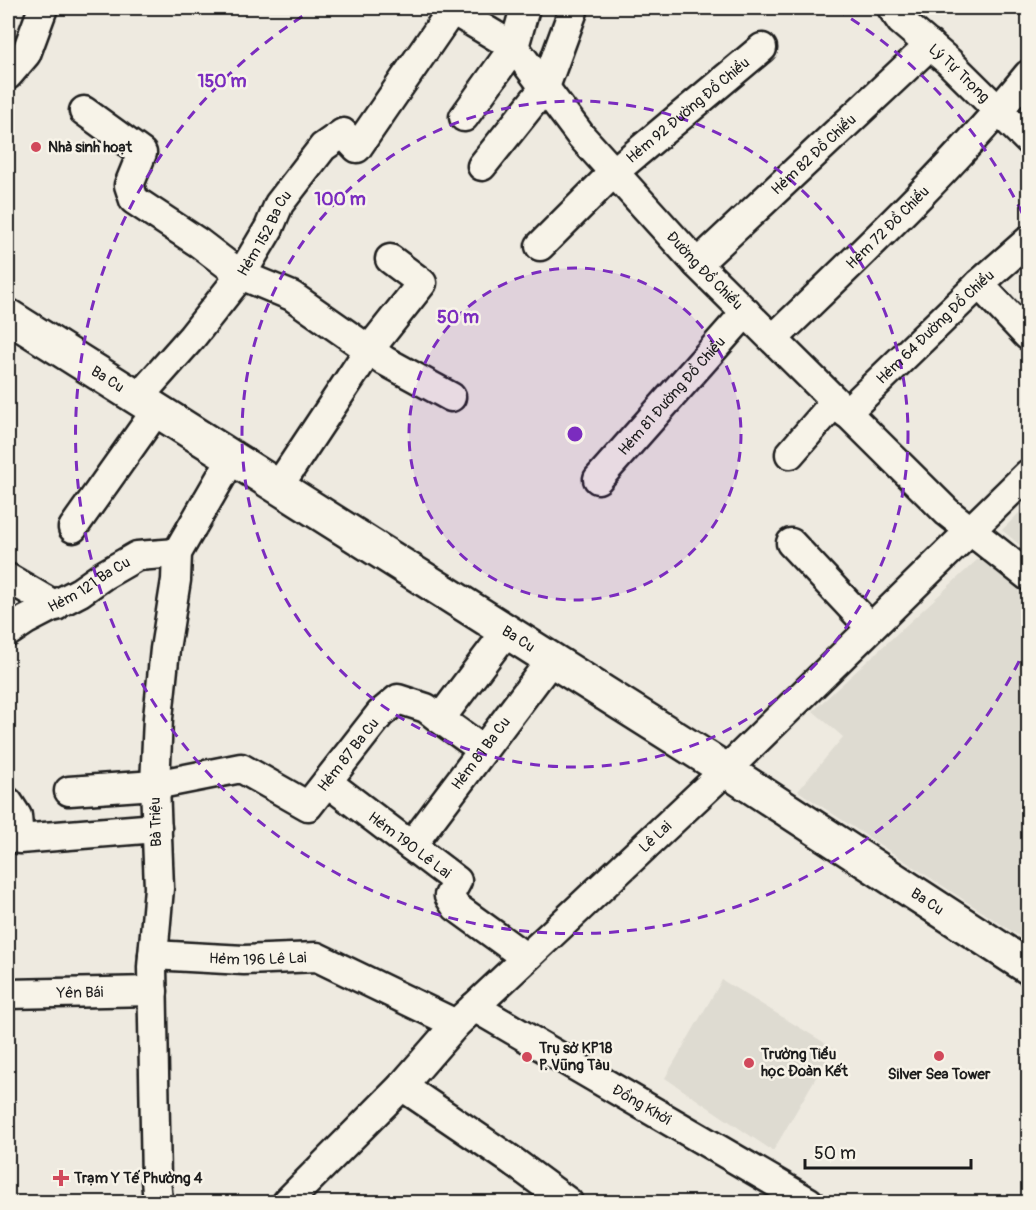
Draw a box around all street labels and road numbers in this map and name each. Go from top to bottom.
street label: Lý Tự Trọng [925,39,994,107]
street label: Hẻm 92 Đường Đồ Chiểu [622,53,753,167]
street label: Hẻm 82 Đồ Chiểu [767,110,860,199]
street label: Hẻm 72 Đồ Chiểu [842,182,933,273]
street label: Hẻm 152 Ba Cu [233,186,296,279]
street label: Đường Đồ Chiểu [663,227,747,314]
street label: Hẻm 64 Đường Đồ Chiểu [872,266,998,388]
street label: Hẻm 81 Đường Đồ Chiểu [614,333,729,459]
street label: Ba Cu [88,362,128,397]
street label: Hẻm 121 Ba Cu [45,552,134,617]
street label: Ba Cu [498,621,539,656]
street label: Hẻm 81 Ba Cu [447,713,514,794]
street label: Hẻm 87 Ba Cu [313,714,383,795]
street label: Bà Triệu [146,797,166,847]
street label: Hẻm 190 Lê Lai [365,807,455,883]
street label: Lê Lai [635,817,676,857]
street label: Ba Cu [907,884,948,919]
street label: Hẻm 196 Lê Lai [209,948,307,970]
street label: Yên Bái [55,983,104,1003]
street label: Đồng Khởi [609,1080,675,1129]

